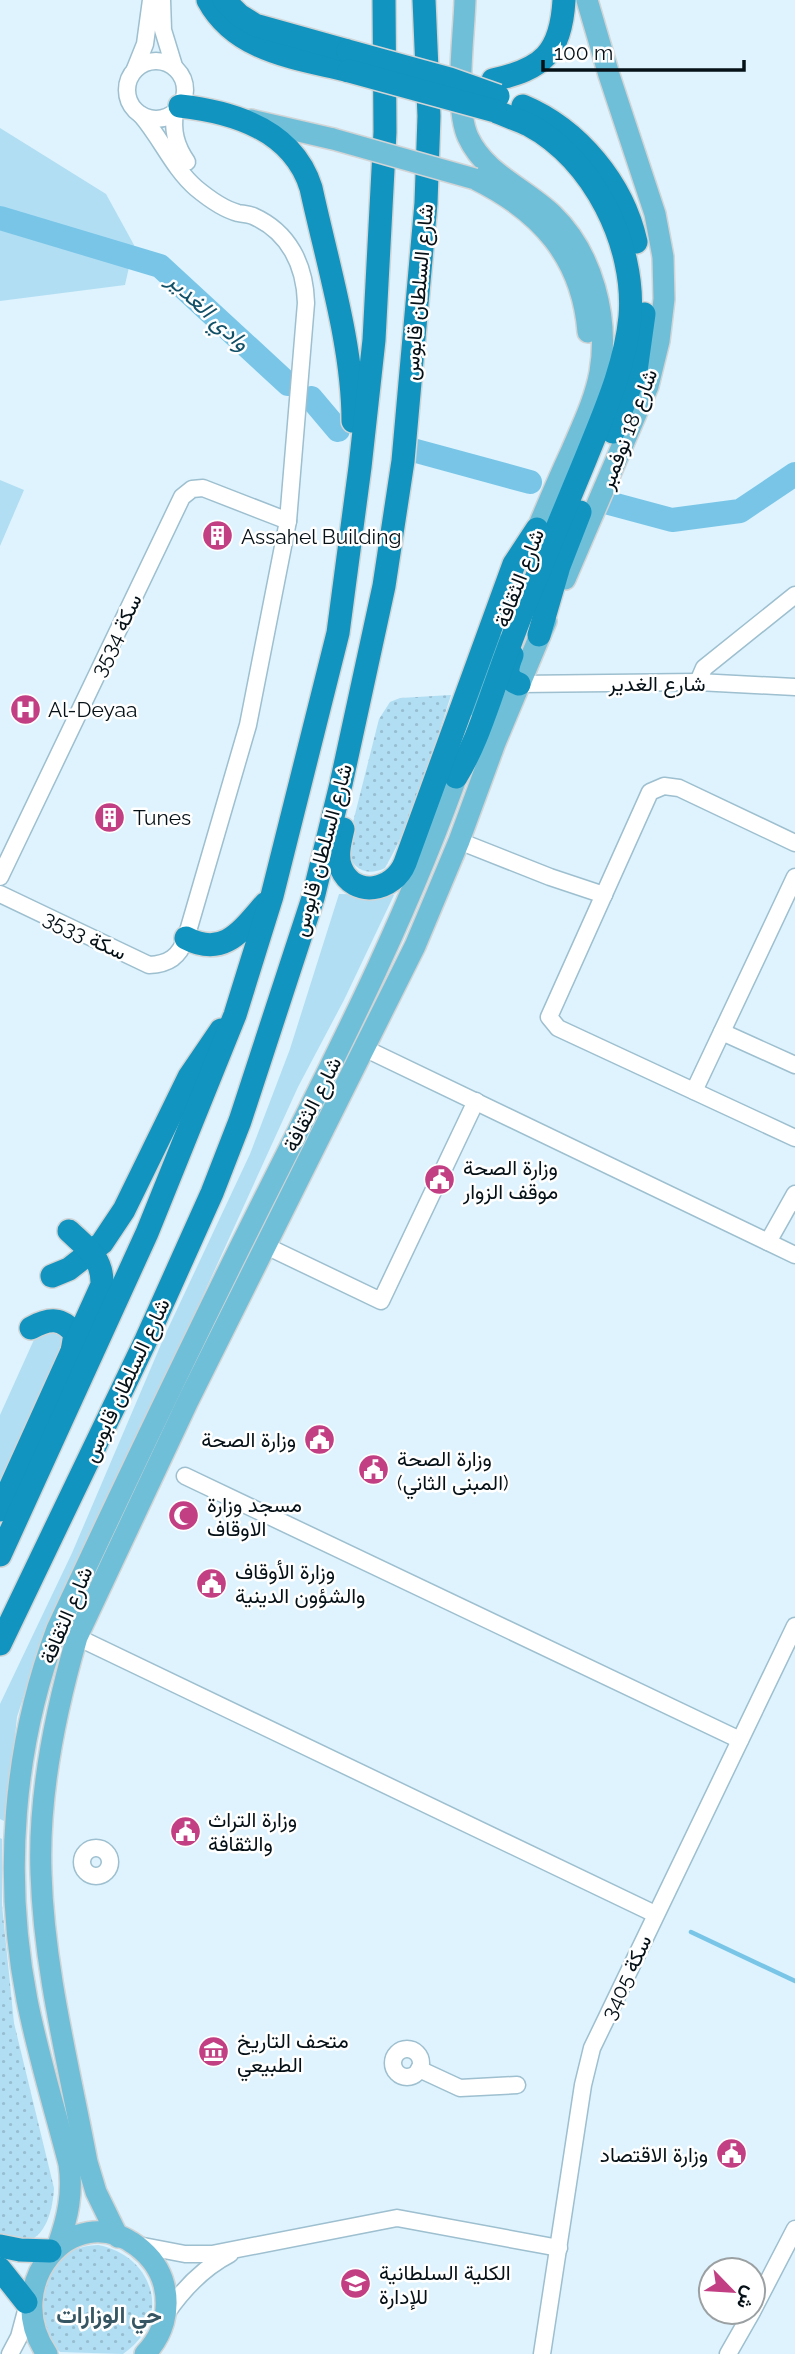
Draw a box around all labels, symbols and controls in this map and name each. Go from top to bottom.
scale bar [543,28,744,72]
text: 100 m [554,40,613,65]
street label: شارع السلطان قابوس [398,202,440,382]
water label: وادي الغدير [157,265,256,360]
street label: شارع 18 نوفمبر [593,365,664,494]
building icon: Assahel Building [201,519,235,553]
place label: Assahel Building [241,524,401,549]
street label: شارع الثقافة [489,525,551,631]
street label: سكة 3534 [85,590,147,680]
street label: شارع الغدير [607,671,706,698]
hospital icon: Al-Deyaa [8,692,42,726]
place label: Al-Deyaa [48,697,137,722]
street label: شارع السلطان قابوس [287,761,359,940]
building icon: Tunes [93,800,127,834]
place label: Tunes [133,805,191,830]
street label: سكة 3533 [40,905,130,965]
street label: شارع الثقافة [277,1052,348,1156]
place label: وزارة الصحة موقف الزوار [462,1155,558,1205]
public building icon: وزارة الصحة موقف الزوار [423,1162,457,1196]
street label: شارع السلطان قابوس [77,1294,177,1467]
public building icon: وزارة الصحة [302,1422,336,1456]
place label: وزارة الصحة [201,1427,296,1453]
place label: وزارة الصحة (المبنى الثاني) [397,1446,509,1500]
public building icon: وزارة الصحة (المبنى الثاني) [357,1453,391,1487]
place label: مسجد وزارة الاوقاف [207,1492,302,1542]
mosque icon: مسجد وزارة الاوقاف [167,1499,201,1533]
place label: وزارة الأوقاف والشؤون الدينية [235,1559,365,1609]
street label: شارع الثقافة [34,1563,99,1668]
public building icon: وزارة الأوقاف والشؤون الدينية [195,1566,229,1600]
place label: وزارة التراث والثقافة [208,1807,297,1857]
public building icon: وزارة التراث والثقافة [168,1814,202,1848]
street label: سكة 3405 [596,1931,656,2023]
place label: متحف التاريخ الطبيعي [237,2028,349,2082]
museum icon: متحف التاريخ الطبيعي [197,2035,231,2069]
public building icon: وزارة الاقتصاد [714,2137,748,2171]
place label: وزارة الاقتصاد [600,2142,708,2168]
north arrow [697,2256,767,2326]
place label: الكلية السلطانية للإدارة [379,2260,511,2311]
school or university icon: الكلية السلطانية للإدارة [339,2267,373,2301]
text: ش [732,2283,762,2313]
district label: حي الوزارات [56,2301,162,2335]

